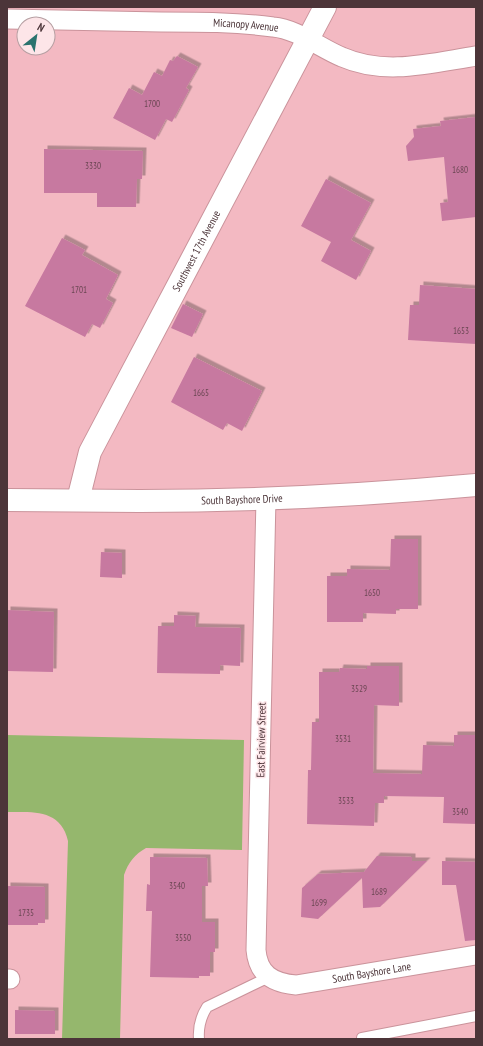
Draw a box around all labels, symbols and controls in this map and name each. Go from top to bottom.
street label: Micanopy Avenue [213,15,280,35]
north arrow [16,16,56,56]
text: N [35,20,47,35]
house number: 1700 [144,98,160,109]
house number: 3330 [85,160,101,171]
house number: 1680 [452,164,468,175]
street label: Southwest 17th Avenue [169,207,224,294]
house number: 1701 [71,284,87,295]
house number: 1653 [453,325,469,336]
house number: 1665 [193,387,209,398]
street label: South Bayshore Drive [201,491,283,507]
house number: 1650 [364,587,380,598]
house number: 3529 [351,683,367,694]
street label: East Fairview Street [253,702,269,778]
house number: 3531 [335,733,351,744]
house number: 3533 [338,795,354,806]
house number: 3540 [452,806,468,817]
house number: 3540 [169,880,185,891]
house number: 1689 [371,886,387,897]
house number: 1699 [311,897,327,908]
house number: 1735 [18,907,34,918]
house number: 3550 [175,932,191,943]
street label: South Bayshore Lane [331,959,413,986]

